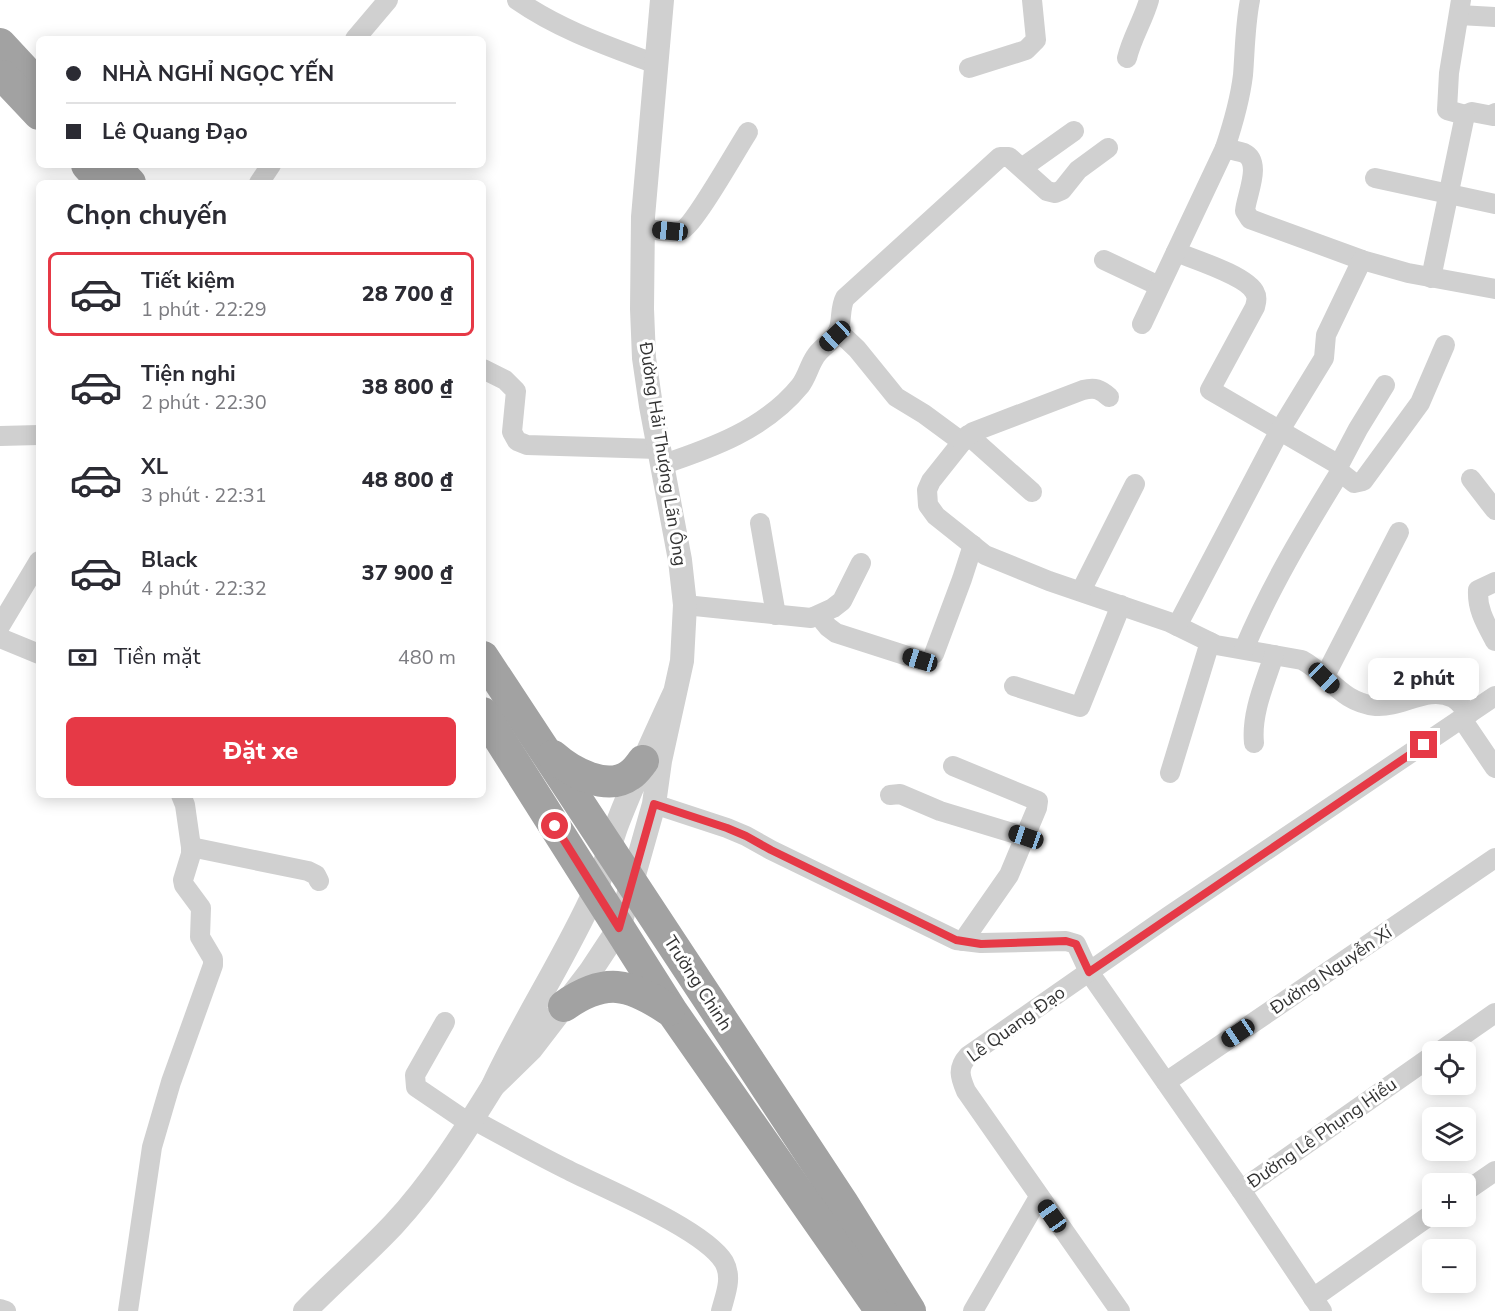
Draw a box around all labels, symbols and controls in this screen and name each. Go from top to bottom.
text: NHÀ NGHỈ NGỌC YẾN [102,59,334,89]
text: Lê Quang Đạo [102,117,248,147]
text: Chọn chuyến [66,197,227,234]
car [651,220,689,242]
text: Tiết kiệm [141,266,235,296]
icon: car [69,267,123,321]
text: 28 700 ₫ [362,279,453,309]
text: 1 phút · 22:29 [141,296,267,323]
car [816,317,854,355]
street label: Đường Hải Thượng Lãn Ông [633,339,693,568]
text: Tiện nghi [141,359,236,389]
icon: car [69,360,123,414]
text: 38 800 ₫ [362,372,453,402]
text: 2 phút · 22:30 [141,389,267,416]
text: XL [141,452,168,482]
icon: car [69,453,123,507]
text: 48 800 ₫ [362,465,453,495]
text: 3 phút · 22:31 [141,482,267,509]
text: Black [141,545,197,575]
icon: car [69,546,123,600]
text: 37 900 ₫ [362,558,453,588]
text: 4 phút · 22:32 [141,575,267,602]
icon: cash [66,641,99,674]
text: Tiền mặt [114,642,200,672]
text: 480 m [398,644,456,671]
car [900,646,940,674]
callout: 2 phút [1368,658,1480,700]
car [1305,659,1343,697]
text: 2 phút [1393,665,1454,692]
button: Đặt xe [66,717,456,786]
route end [1410,731,1437,758]
route start [541,812,568,839]
car [1006,823,1046,851]
street label: Đường Nguyễn Xí [1264,920,1397,1020]
street label: Trường Chinh [658,931,738,1035]
street label: Lê Quang Đạo [962,980,1070,1068]
car [1218,1015,1258,1051]
map controls [1422,1041,1476,1293]
button: locate [1422,1041,1476,1095]
street label: Đường Lê Phụng Hiểu [1242,1072,1402,1194]
button: layers [1422,1107,1476,1161]
button: + [1422,1173,1476,1227]
car [1034,1196,1070,1236]
button: − [1422,1239,1476,1293]

